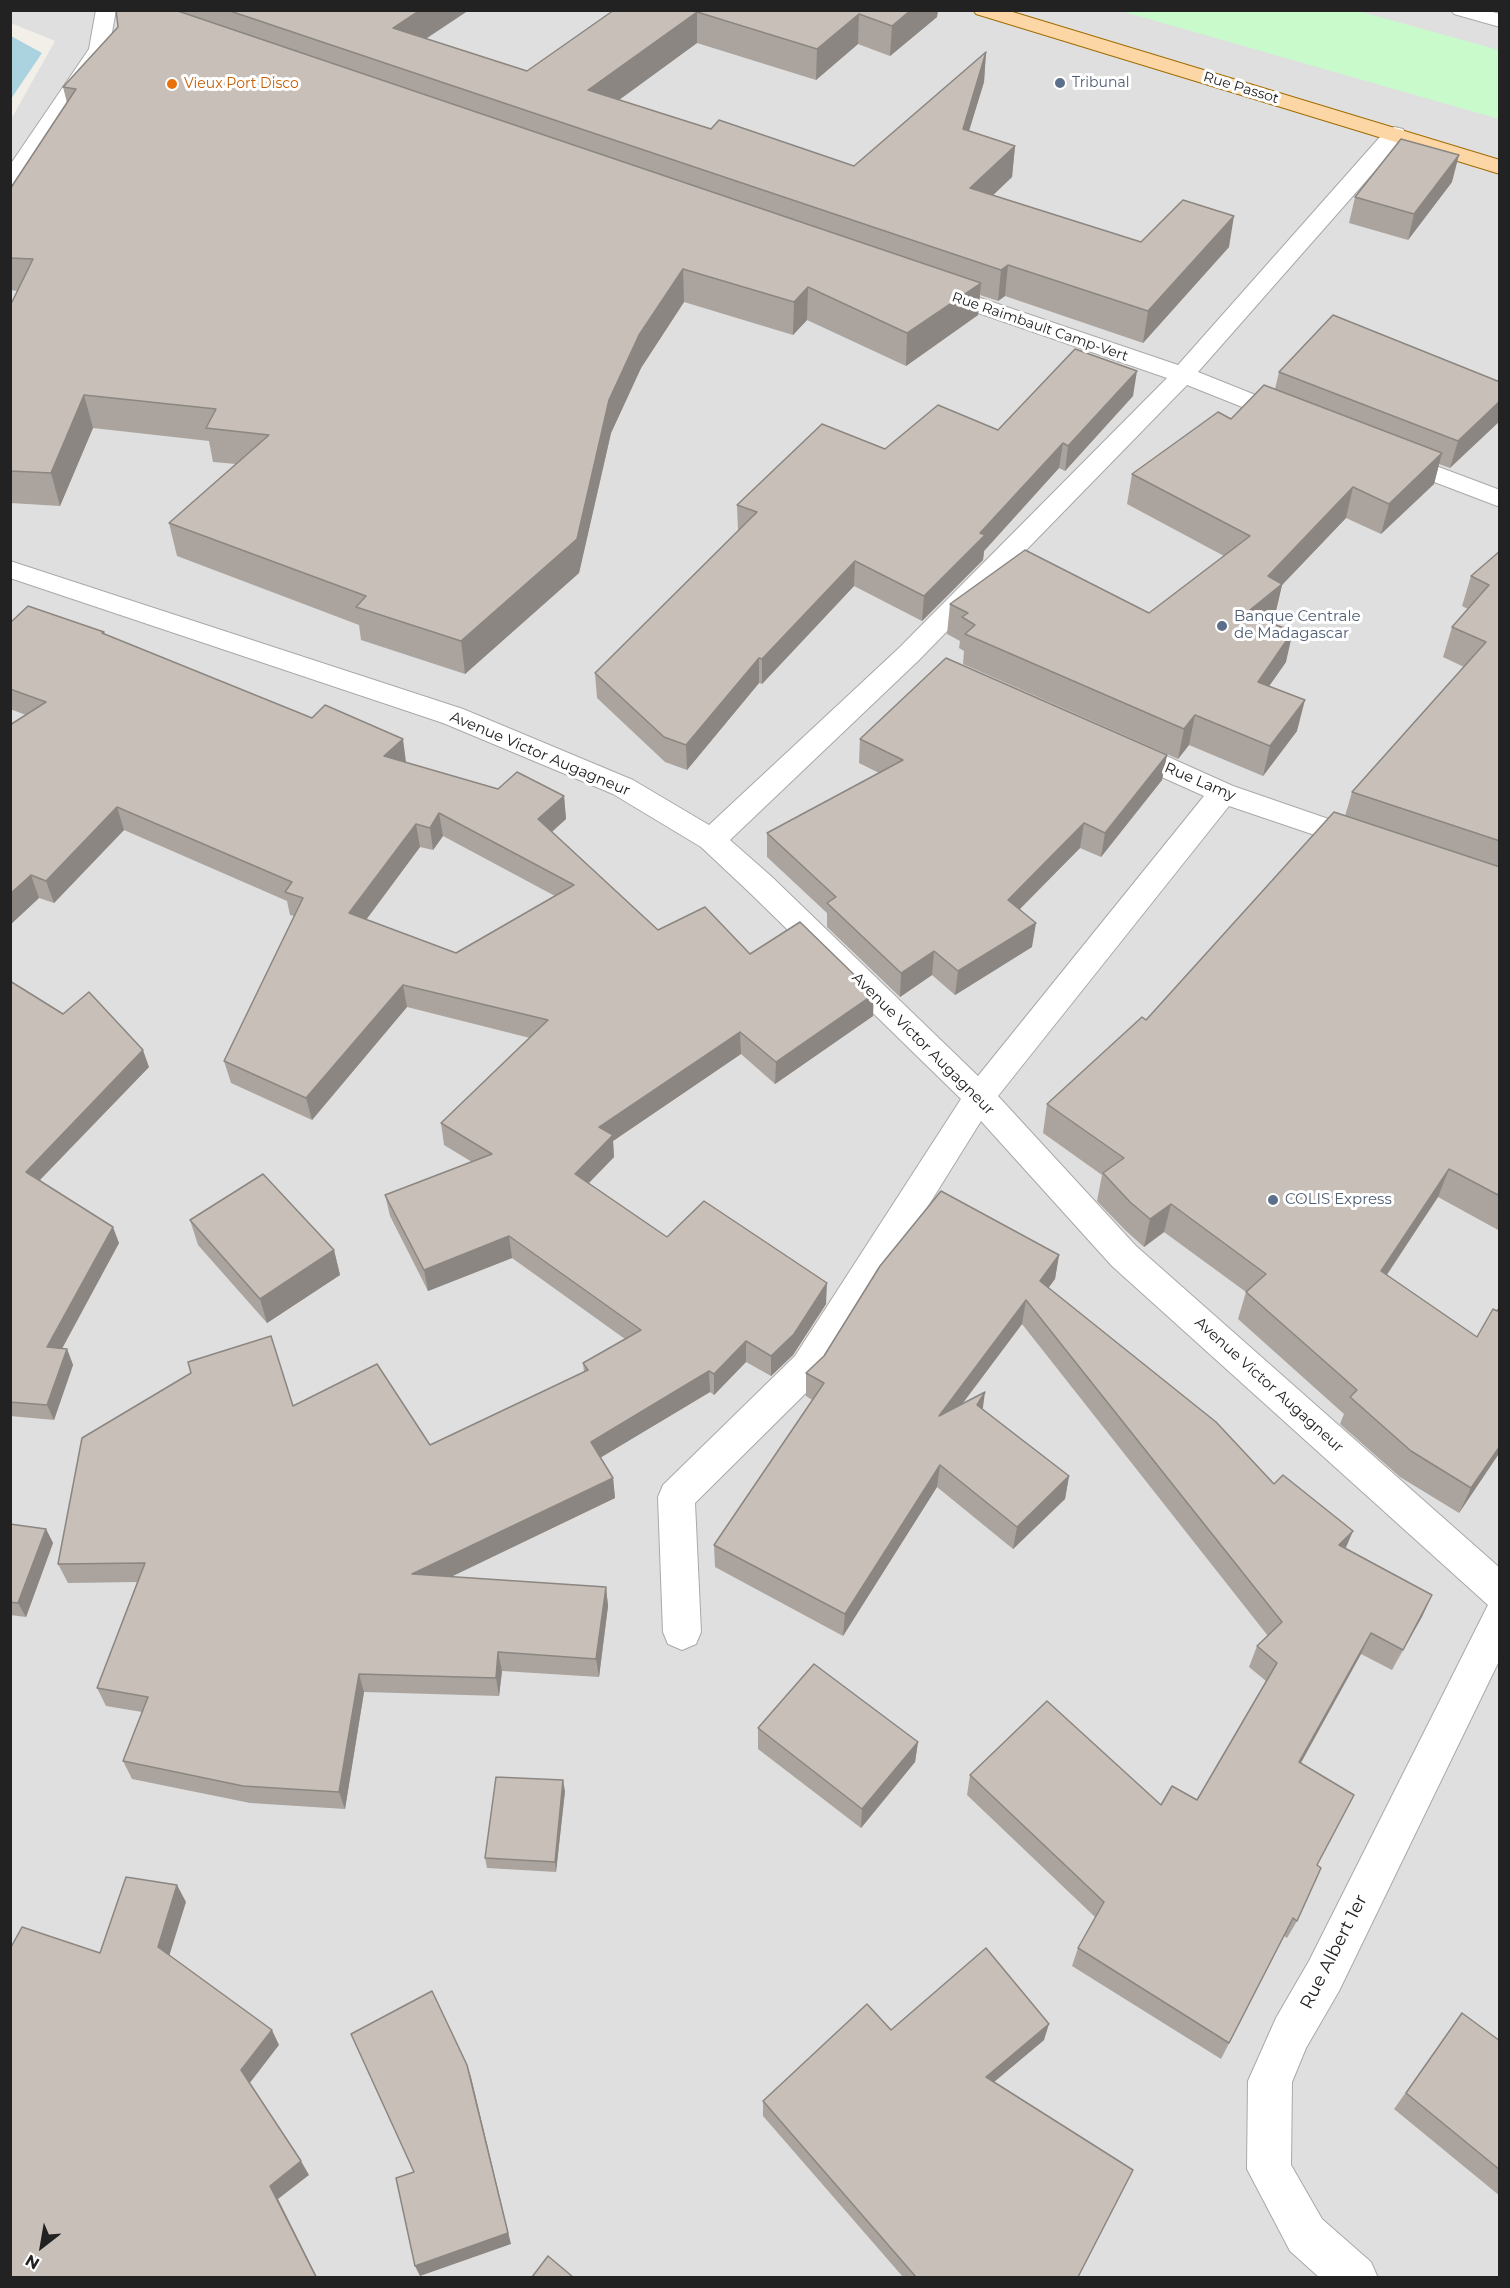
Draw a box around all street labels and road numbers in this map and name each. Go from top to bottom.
street label: Rue Passot [1201,69,1281,107]
street label: Rue Raimbault Camp-Vert [950,289,1130,365]
street label: Avenue Victor Augagneur [447,708,633,800]
street label: Rue Lamy [1162,759,1238,805]
street label: Avenue Victor Augagneur [848,969,998,1119]
street label: Avenue Victor Augagneur [1191,1313,1347,1457]
street label: Rue Albert 1er [1296,1891,1372,2013]

